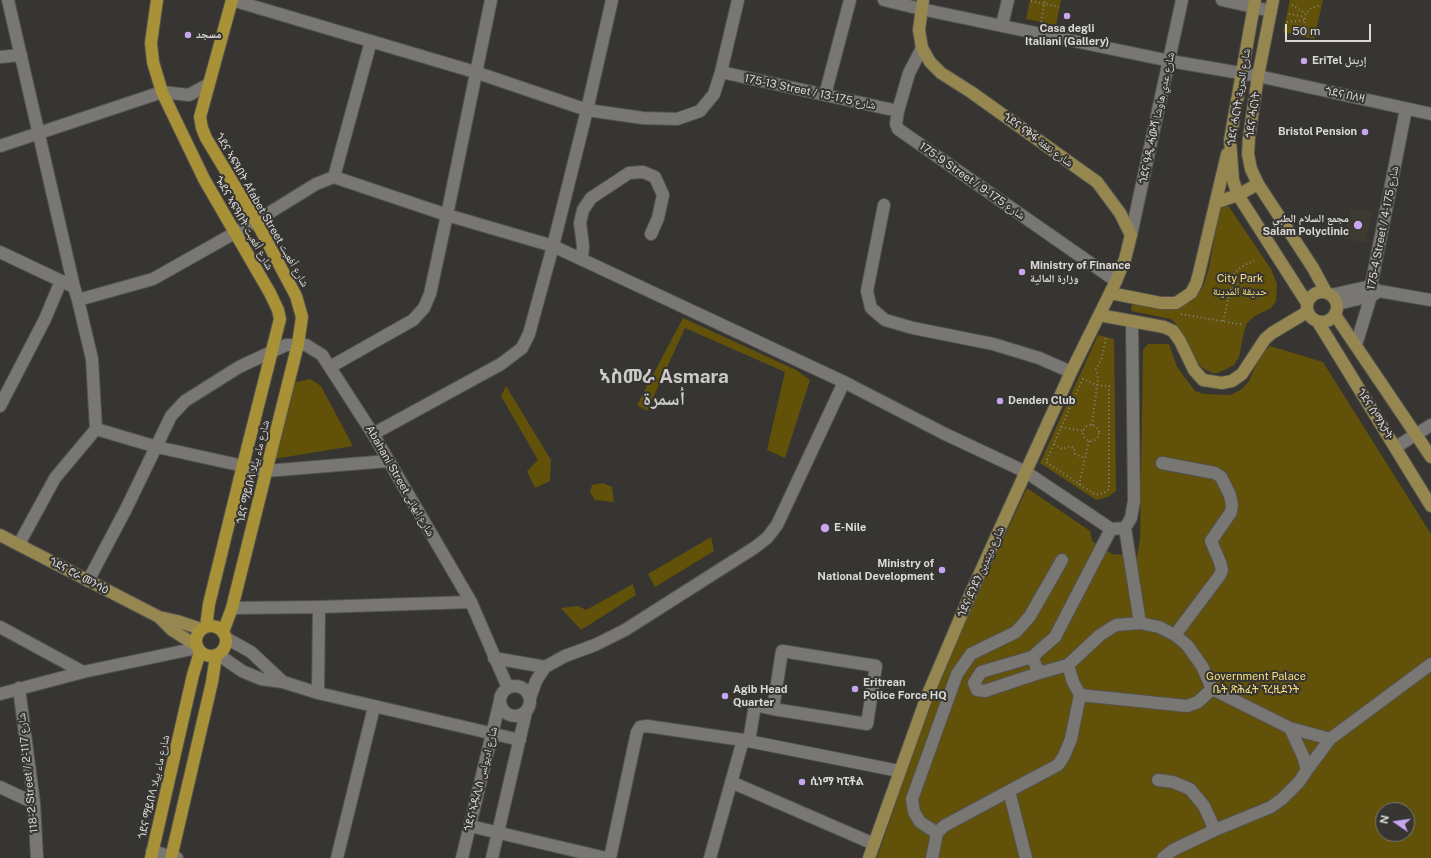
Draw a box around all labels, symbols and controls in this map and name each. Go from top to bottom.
marker: Casa degli Italiani (Gallery) [1062,11,1072,21]
scale bar [1287,16,1373,42]
place label: Casa degli Italiani (Gallery) [1025,22,1109,48]
text: 50 m [1292,24,1320,38]
place label: مسجد [196,28,221,42]
marker: مسجد [183,30,193,40]
street label: ጎደና ሓርነት شارع الحرية [1225,48,1253,146]
street label: ጎደና ዓዲ ሓውሻ شارع عدي هاوشا [1137,51,1177,185]
place label: EriTel إريتل [1312,54,1367,68]
marker: EriTel إريتل [1299,56,1309,66]
street label: 175-13 Street / شارع 175-13 [743,72,877,112]
street label: ጎደና በለዛ [1324,84,1366,106]
street label: ጎደና ሓርነት [1243,91,1263,139]
street label: ጎደና ናቅፋ شارع نقفة [1000,110,1076,170]
place label: Bristol Pension [1278,125,1357,139]
marker: Bristol Pension [1360,127,1370,137]
street label: ጎደና ኣፍዓበት Afabet Street شارع أفعبت [212,131,312,289]
street label: 175-9 Street / شارع 175-9 [917,139,1027,223]
street label: 175-4 Street / شارع 175-4 [1365,165,1401,291]
street label: ጐደና ኣፍዓበት شارع أفعبت [212,174,276,272]
place label: مجمع السلام الطبي Salam Polyclinic [1262,212,1349,238]
marker: مجمع السلام الطبي Salam Polyclinic [1352,219,1364,231]
place label: Ministry of Finance وزارة المالية [1030,259,1131,285]
marker: Ministry of Finance وزارة المالية [1017,267,1027,277]
park label: City Park حديقة المدينة [1213,272,1267,298]
district label: ኣስመራ Asmara أسمرة [599,366,729,410]
street label: ጎደና ሰማእታት [1354,386,1396,442]
place label: Denden Club [1008,394,1076,408]
marker: Denden Club [995,396,1005,406]
street label: ጎደና ማይበላ شارع ماء بيلا [234,419,272,525]
street label: Abahani Street شارع ابهانى [363,423,437,539]
place label: E-Nile [834,521,866,535]
marker: E-Nile [819,522,831,534]
street label: ጎደና ደንደን شارع ديندين [955,524,1007,620]
street label: ጎደና ሮራ መንሳዕ [47,555,111,597]
place label: Ministry of National Development [817,557,934,583]
marker: Ministry of National Development [937,565,947,575]
park label: Government Palace ቤት ጽሕፈት ፕረዚደንት [1206,670,1306,696]
place label: Eritrean Police Force HQ [863,676,947,702]
place label: Agib Head Quarter [733,683,787,709]
marker: Eritrean Police Force HQ [850,684,860,694]
marker: Agib Head Quarter [720,691,730,701]
street label: 118-2 Street / شارع 117-2 [15,712,41,834]
street label: ጎደና ኣዱሊስ شارع اديولس [462,725,500,833]
street label: ጎደና ማይበላ شارع ماء بيلا [136,734,172,840]
place label: ሲነማ ካፒቶል [810,775,864,789]
marker: ሲነማ ካፒቶል [797,777,807,787]
north arrow [1375,802,1415,842]
text: N [1377,814,1391,825]

